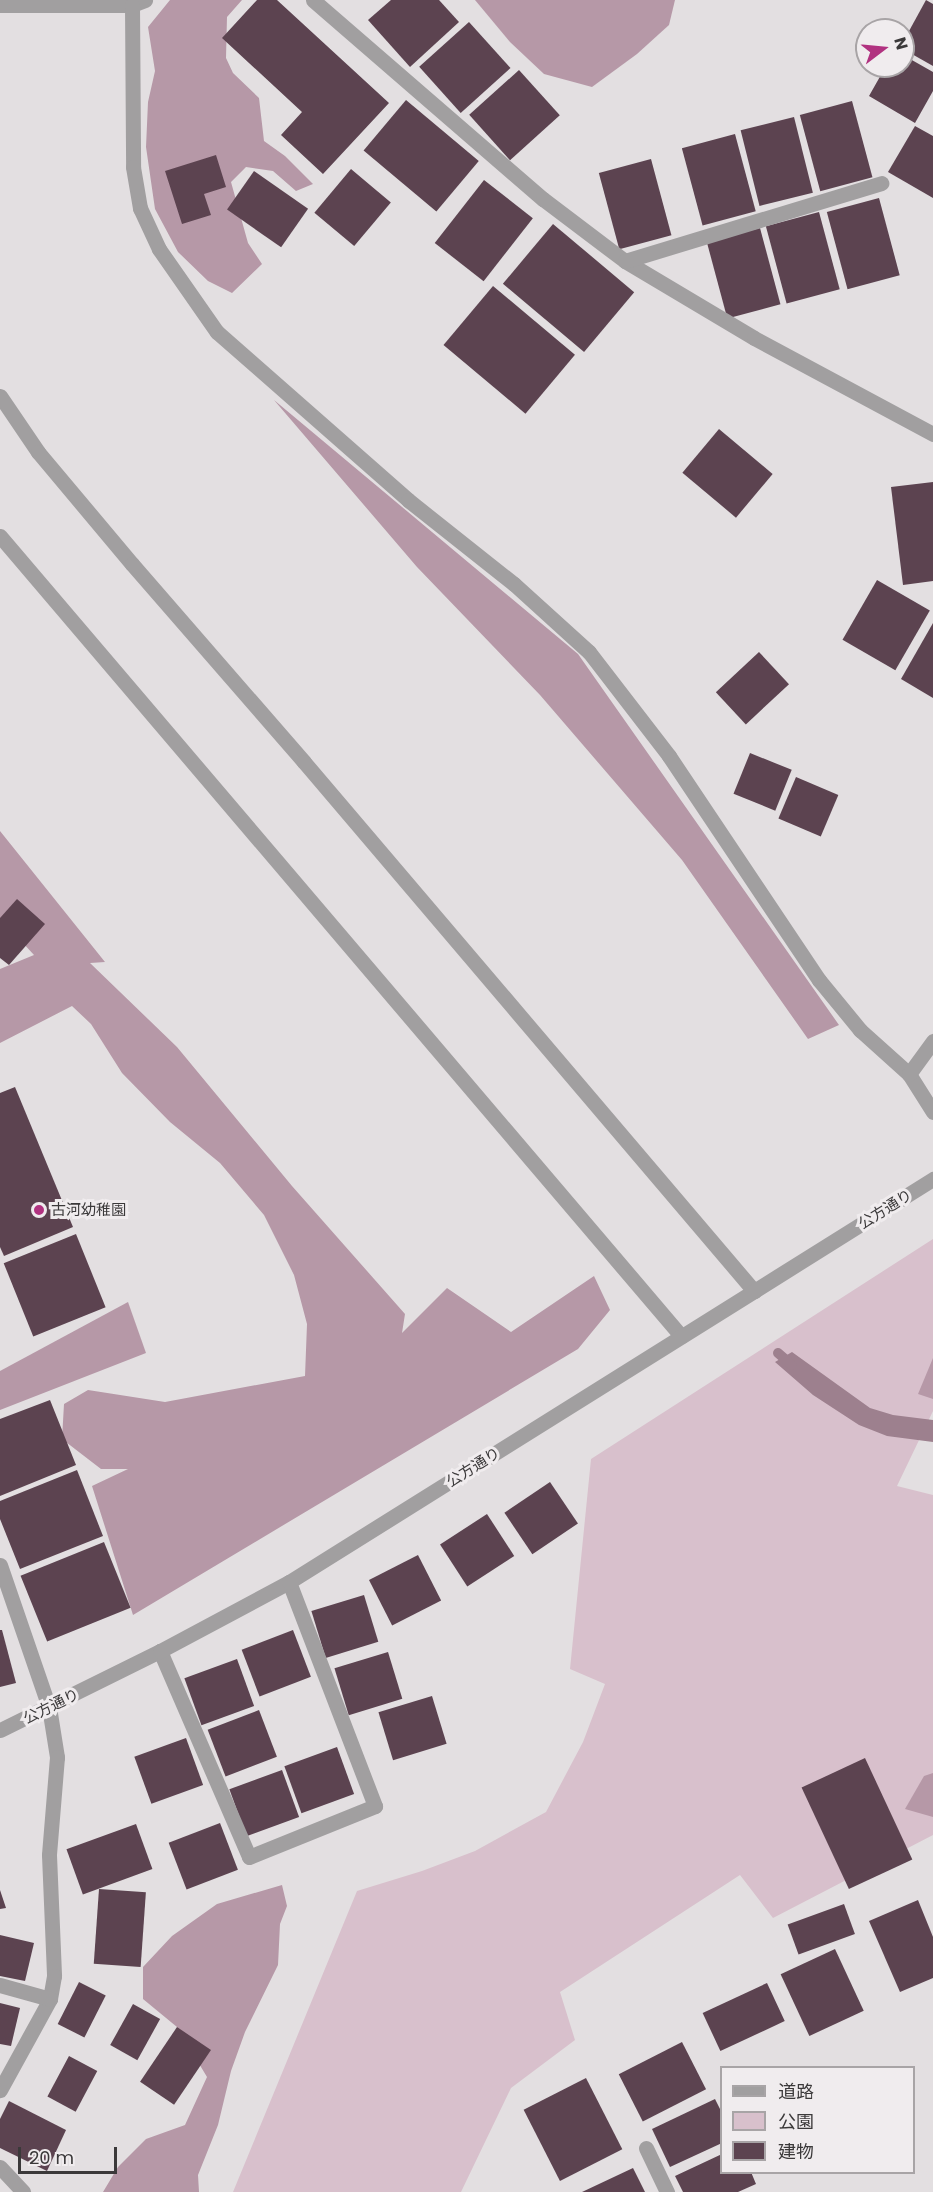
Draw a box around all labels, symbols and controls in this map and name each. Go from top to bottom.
north arrow [855,18,915,78]
text: N [888,34,914,52]
street label: 公方通り [855,1185,915,1233]
place label: 古河幼稚園 [51,1201,126,1219]
marker: 古河幼稚園 [32,1203,46,1217]
street label: 公方通り [443,1443,503,1491]
street label: 公方通り [20,1685,82,1727]
legend [720,2066,915,2174]
text: 道路 [778,2079,814,2104]
text: 公園 [778,2109,814,2134]
scale bar [21,2135,120,2173]
text: 建物 [778,2139,814,2164]
text: 20 m [29,2145,74,2170]

